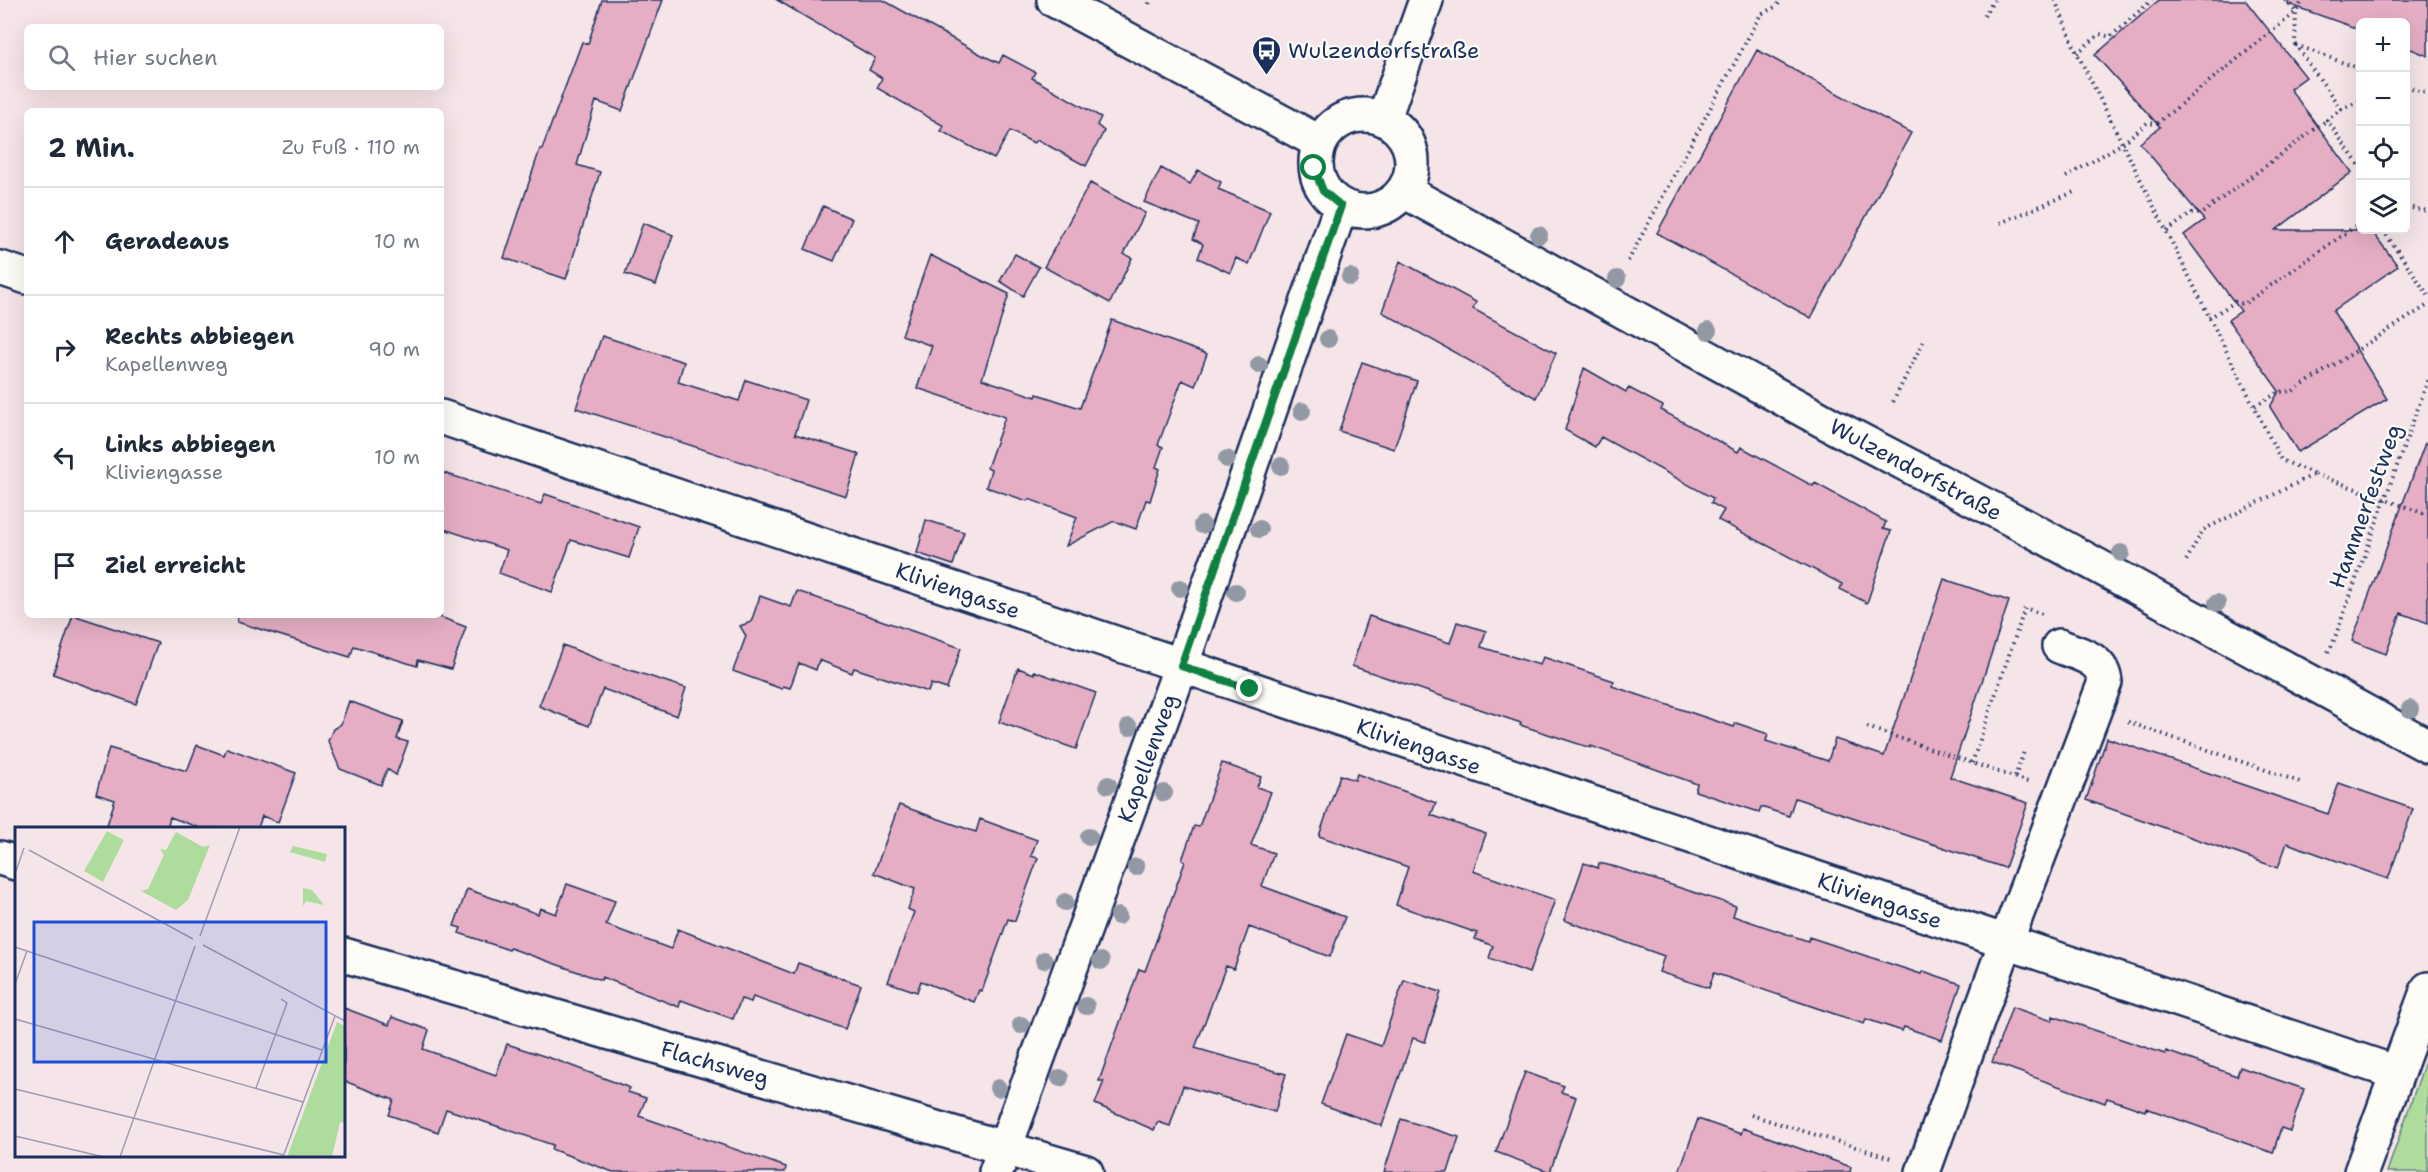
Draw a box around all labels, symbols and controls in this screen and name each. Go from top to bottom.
map controls [2356,18,2410,234]
button: + [2356,18,2410,72]
search box [24,24,444,90]
bus stop icon: Wulzendorfstraße [1251,34,1283,76]
place label: Wulzendorfstraße [1288,36,1479,65]
icon: search [45,41,78,74]
text: Hier suchen [93,43,218,72]
button: − [2356,72,2410,126]
button: locate [2356,126,2410,180]
text: 2 Min. [48,130,135,165]
text: Zu Fuß · 110 m [282,134,420,160]
route start [1300,154,1326,180]
button: layers [2356,180,2410,234]
icon: ahead [48,225,81,258]
text: Geradeaus [105,227,229,256]
text: 10 m [374,228,420,254]
text: Rechts abbiegen [105,322,294,351]
icon: right [48,333,81,366]
text: 90 m [368,336,420,362]
text: Kapellenweg [105,351,228,377]
street label: Wulzendorfstraße [1824,412,2007,527]
street label: Hammerfestweg [2322,420,2409,592]
text: Links abbiegen [105,430,276,459]
icon: left [48,441,81,474]
text: 10 m [374,444,420,470]
text: Kliviengasse [105,459,223,485]
icon: arrive [48,549,81,582]
text: Ziel erreicht [105,551,246,580]
street label: Kliviengasse [892,556,1024,625]
route end [1236,675,1262,701]
street label: Kapellenweg [1111,690,1184,827]
street label: Kliviengasse [1353,712,1485,781]
inset map [15,827,345,1157]
street label: Kliviengasse [1814,866,1946,935]
street label: Flachsweg [657,1034,772,1093]

